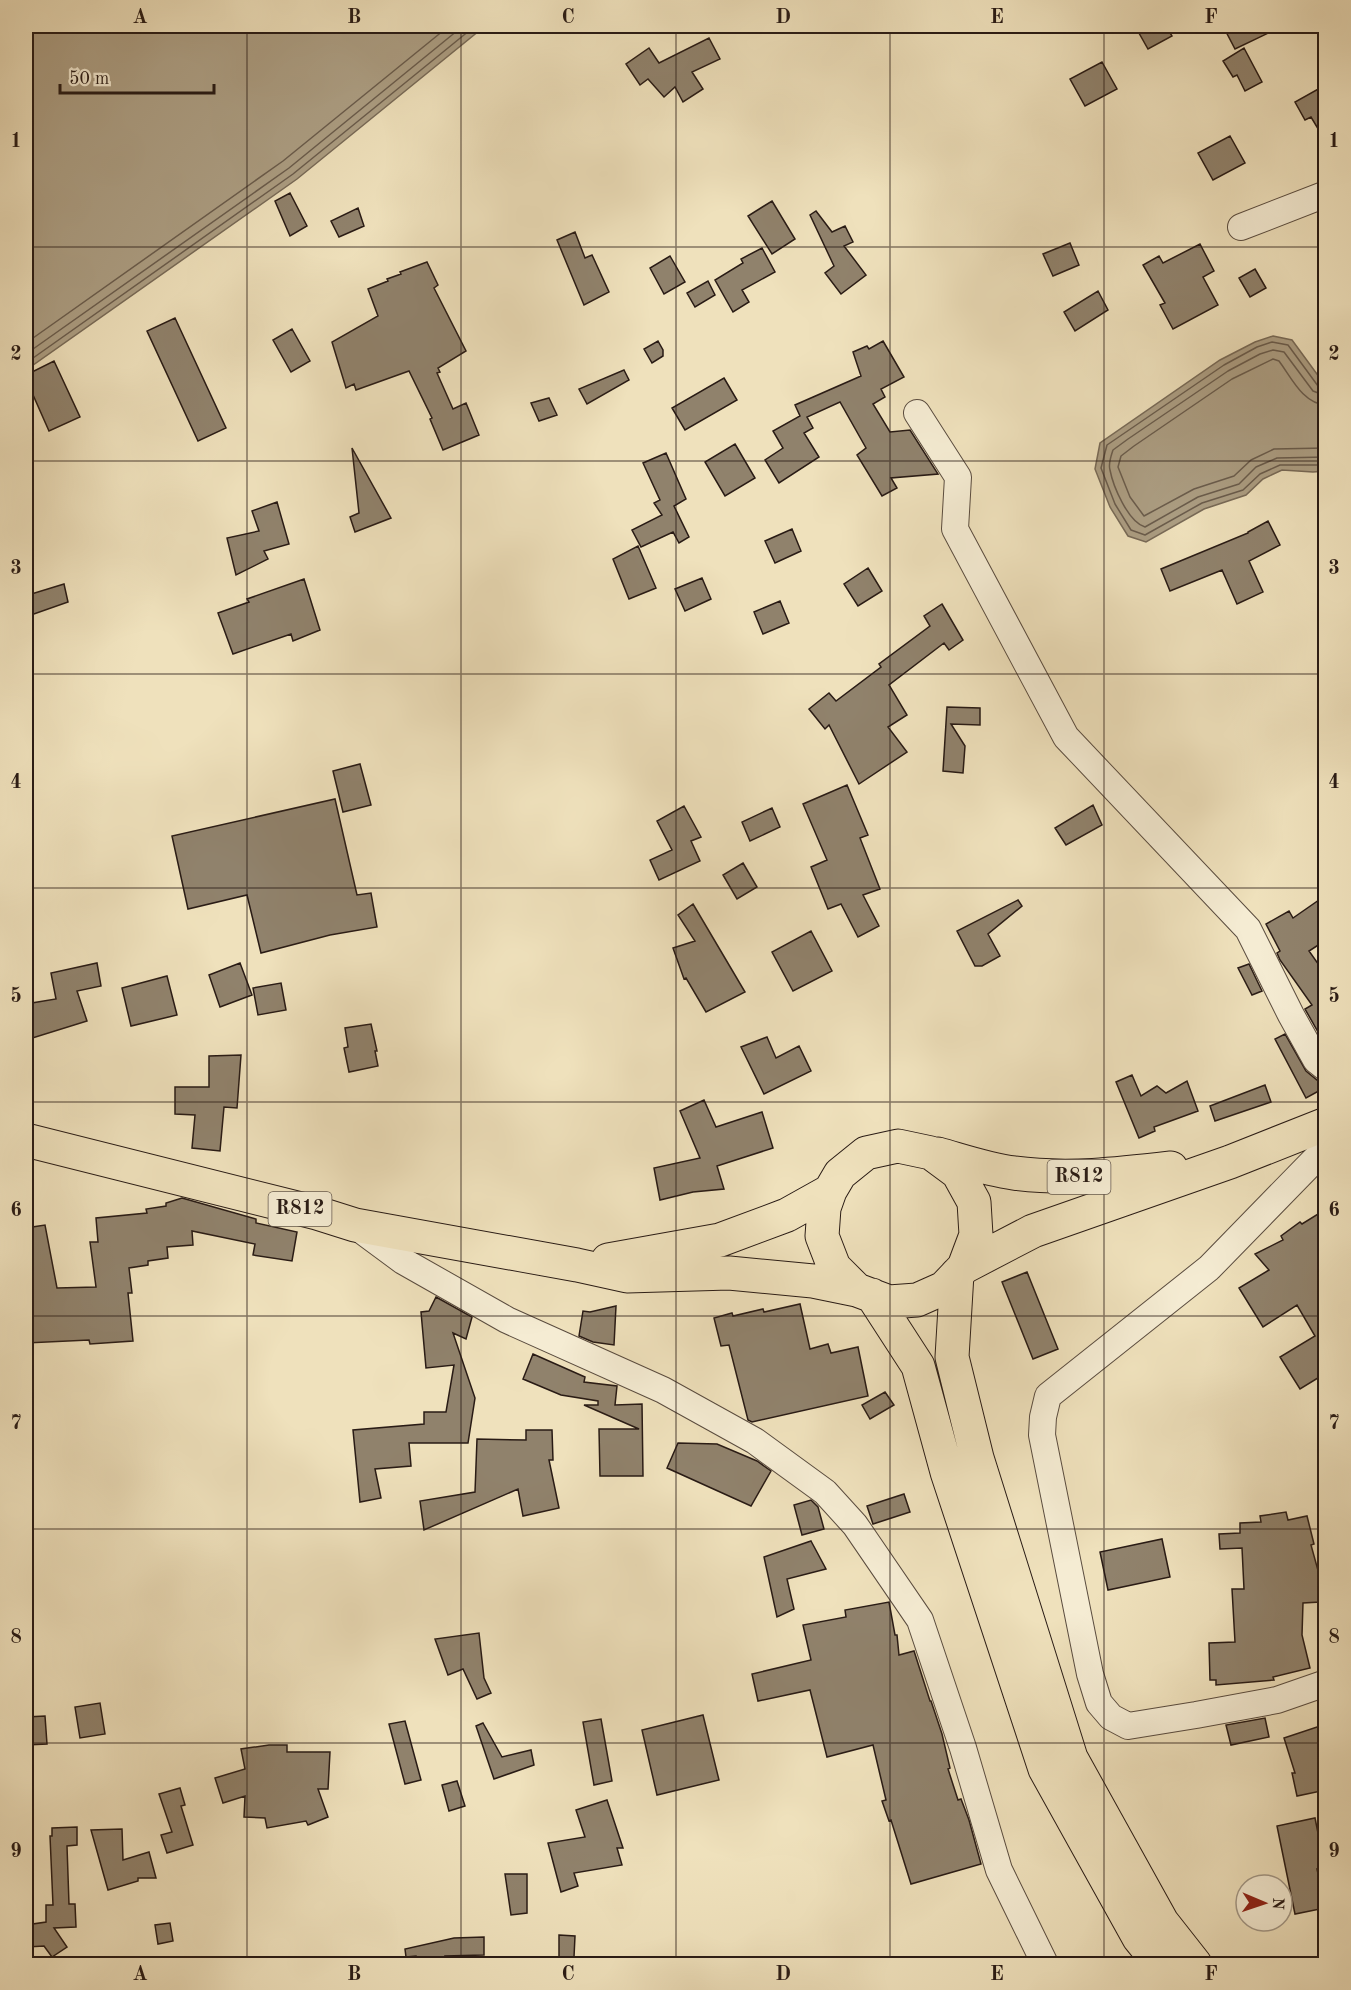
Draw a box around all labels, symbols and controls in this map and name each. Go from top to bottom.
text: A [132,8,148,28]
text: B [347,8,361,28]
text: C [561,8,575,28]
text: D [775,8,791,28]
text: E [990,8,1004,28]
text: F [1204,8,1218,28]
scale bar [60,57,214,95]
text: 50 m [69,70,109,88]
text: 1 [10,132,22,152]
text: 1 [1328,132,1340,152]
text: 2 [10,345,22,365]
text: 2 [1328,345,1340,365]
text: 3 [10,559,22,579]
text: 3 [1328,559,1340,579]
text: 4 [10,773,22,793]
text: 4 [1328,773,1340,793]
text: 5 [10,986,22,1007]
text: 5 [1328,986,1340,1007]
road number: R812 [1048,1160,1110,1194]
road number: R812 [268,1192,332,1226]
text: 6 [10,1201,22,1221]
text: 6 [1328,1201,1340,1221]
text: 7 [10,1414,22,1434]
text: 7 [1328,1414,1340,1434]
text: 8 [10,1628,22,1648]
text: 8 [1328,1628,1340,1648]
text: 9 [10,1842,22,1862]
text: 9 [1328,1842,1340,1862]
north arrow [1234,1873,1294,1933]
text: N [1269,1897,1285,1911]
text: A [132,1965,148,1985]
text: B [347,1965,361,1985]
text: C [561,1965,575,1985]
text: D [775,1965,791,1985]
text: E [990,1965,1004,1985]
text: F [1204,1965,1218,1985]

